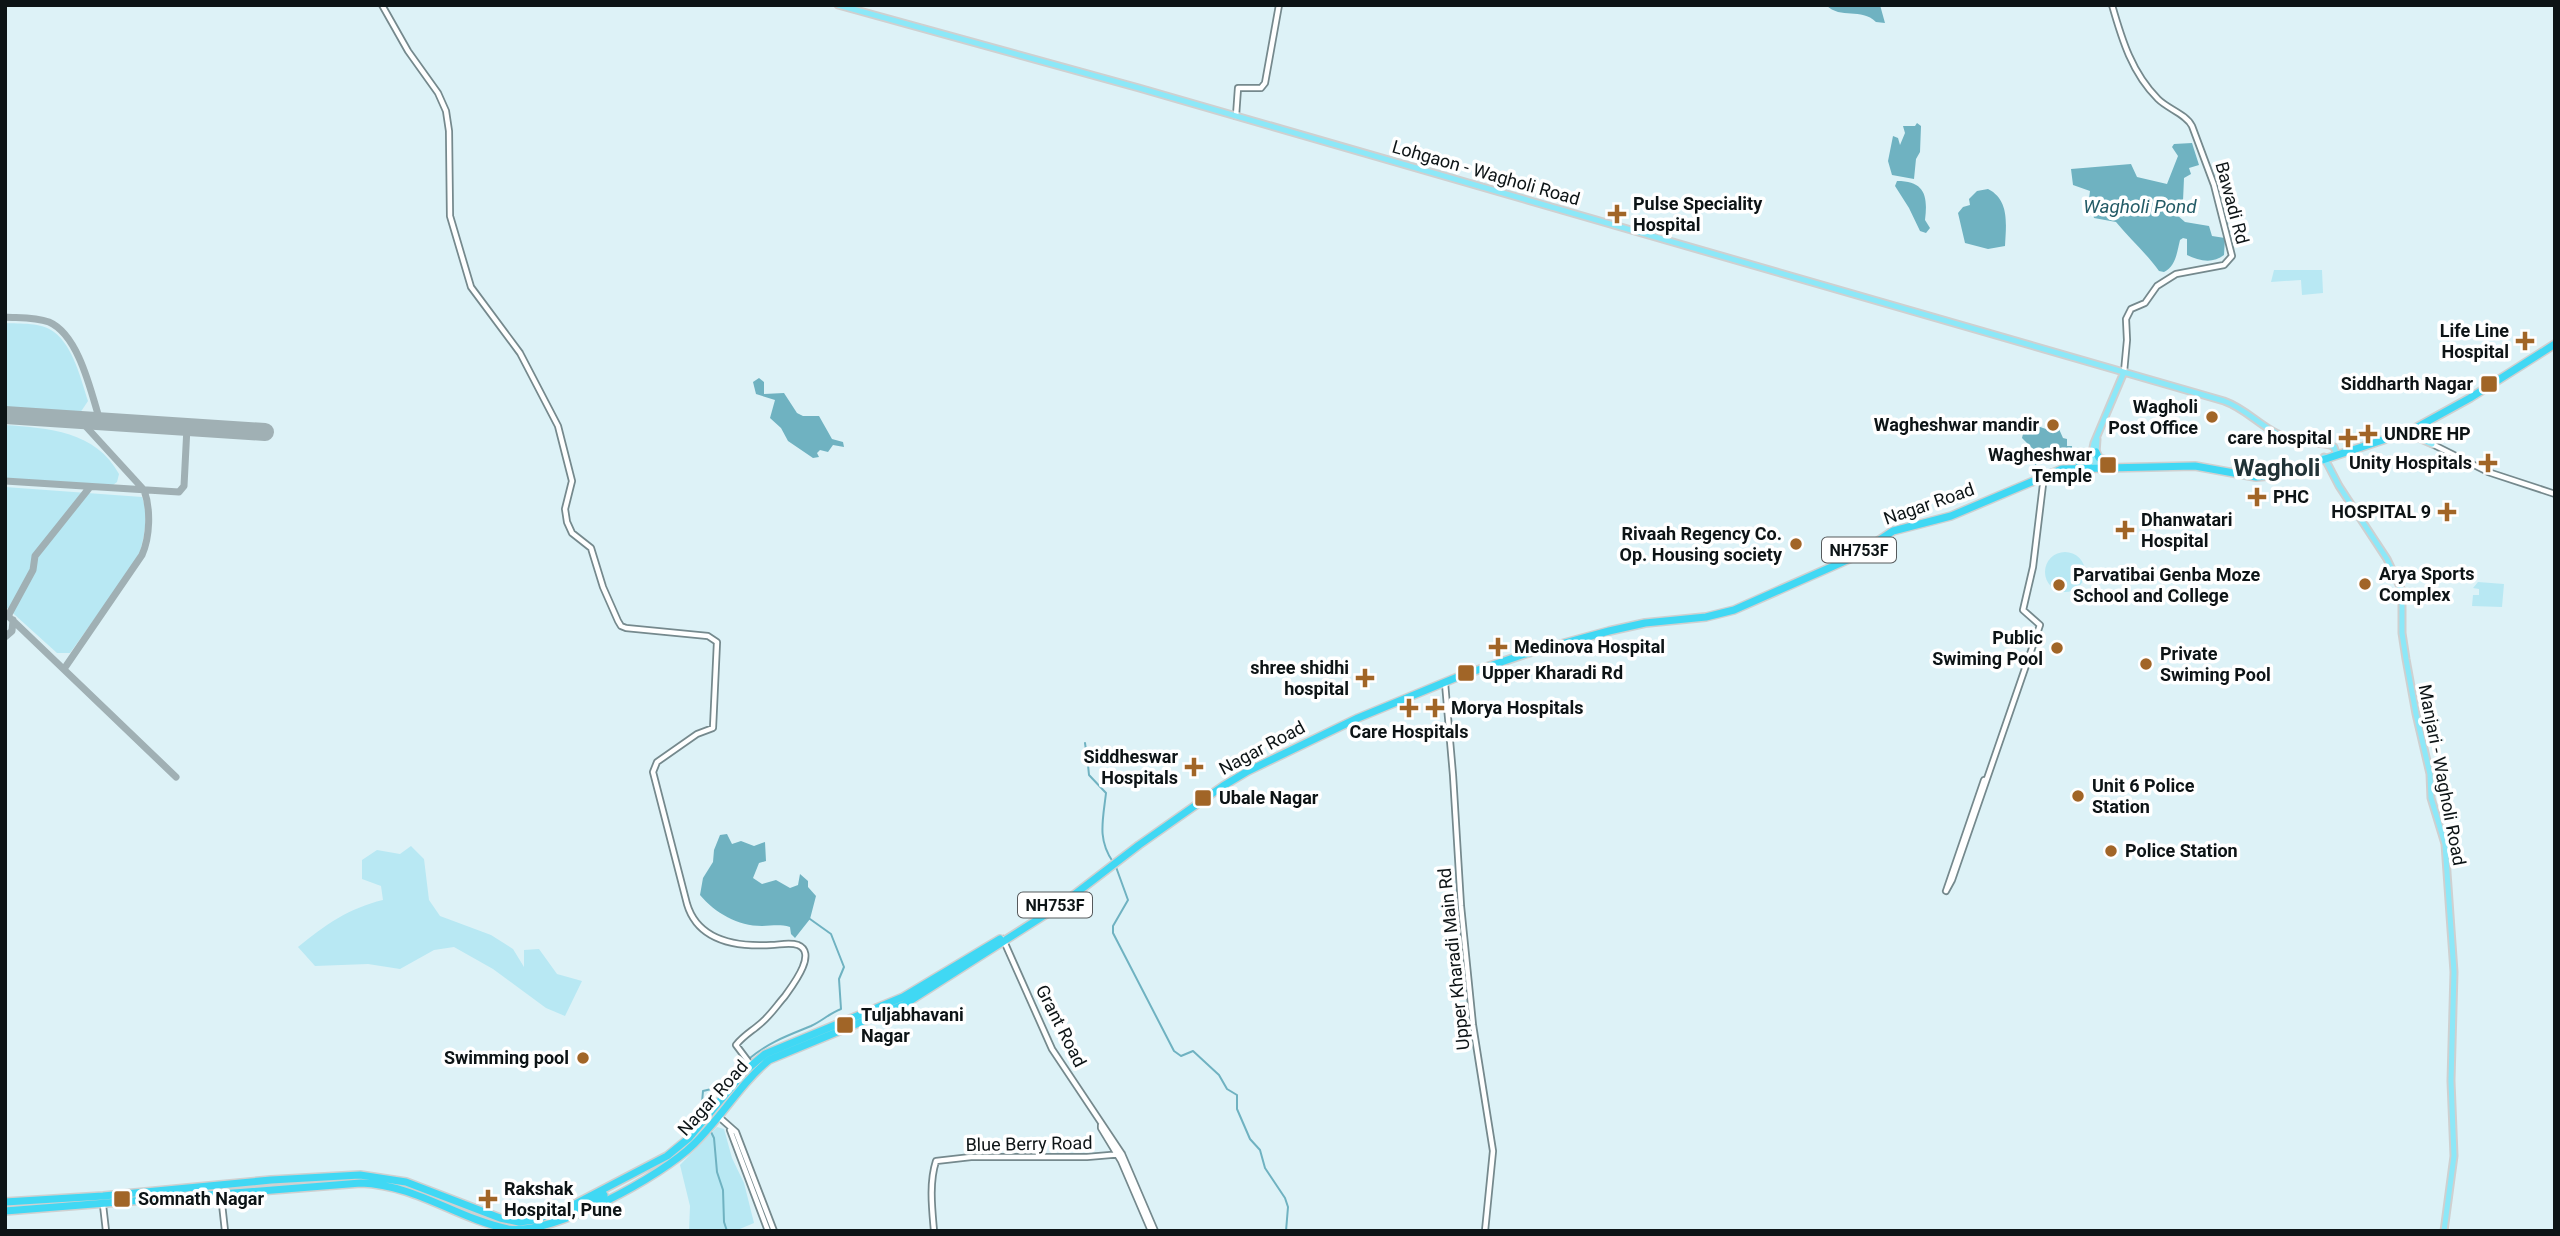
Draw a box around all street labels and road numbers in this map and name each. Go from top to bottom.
street label: Lohgaon - Wagholi Road [1390,136,1582,209]
street label: Bawadi Rd [2211,159,2254,246]
street label: Nagar Road [1881,478,1977,529]
road number: NH753F [1822,538,1896,562]
street label: Manjari - Wagholi Road [2415,682,2470,867]
street label: Nagar Road [1215,716,1308,779]
street label: Upper Kharadi Main Rd [1433,867,1474,1051]
road number: NH753F [1018,892,1092,917]
street label: Grant Road [1032,981,1091,1070]
street label: Nagar Road [673,1056,752,1140]
street label: Blue Berry Road [965,1132,1093,1155]

